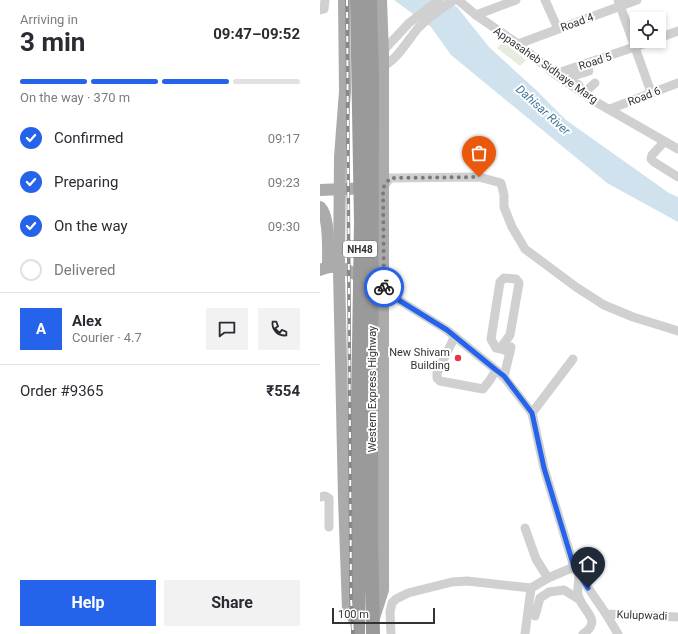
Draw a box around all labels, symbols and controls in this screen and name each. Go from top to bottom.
street label: Road 4 [559,11,595,34]
text: Arriving in [20,12,78,27]
map controls [630,12,666,48]
button: locate [630,12,666,48]
street label: Appasaheb Sidhaye Marg [491,24,600,106]
text: 09:47–09:52 [213,25,300,43]
text: 3 min [20,27,85,57]
street label: Road 5 [577,50,613,73]
water label: Dahisar River [513,82,574,139]
street label: Road 6 [626,84,662,109]
text: On the way · 370 m [20,90,130,105]
icon: check [20,127,42,149]
text: Confirmed [54,129,124,147]
text: 09:17 [268,131,300,146]
pin [462,136,496,177]
icon: bag [468,142,490,164]
icon: check [20,171,42,193]
text: Preparing [54,173,118,191]
text: 09:23 [268,175,300,190]
icon: check [20,215,42,237]
text: On the way [54,217,128,235]
text: 09:30 [268,219,300,234]
road number: NH48 [343,241,377,257]
text: Delivered [54,261,116,279]
courier [364,267,404,307]
icon: bike [373,276,395,298]
button: chat [206,308,248,350]
button: phone [258,308,300,350]
text: Alex [72,312,102,330]
text: A [36,320,46,338]
street label: Western Express Highway [366,325,379,452]
text: Courier · 4.7 [72,330,142,345]
place label: New Shivam Building [389,346,450,372]
marker: New Shivam Building [453,353,463,363]
text: Order #9365 [20,382,103,400]
text: ₹554 [266,382,300,400]
pin [571,547,605,588]
icon: home [577,553,599,575]
button: Help [20,580,156,626]
button: Share [164,580,300,626]
scale bar [332,606,435,625]
text: 100 m [338,608,369,621]
street label: Kulupwadi [616,608,668,623]

